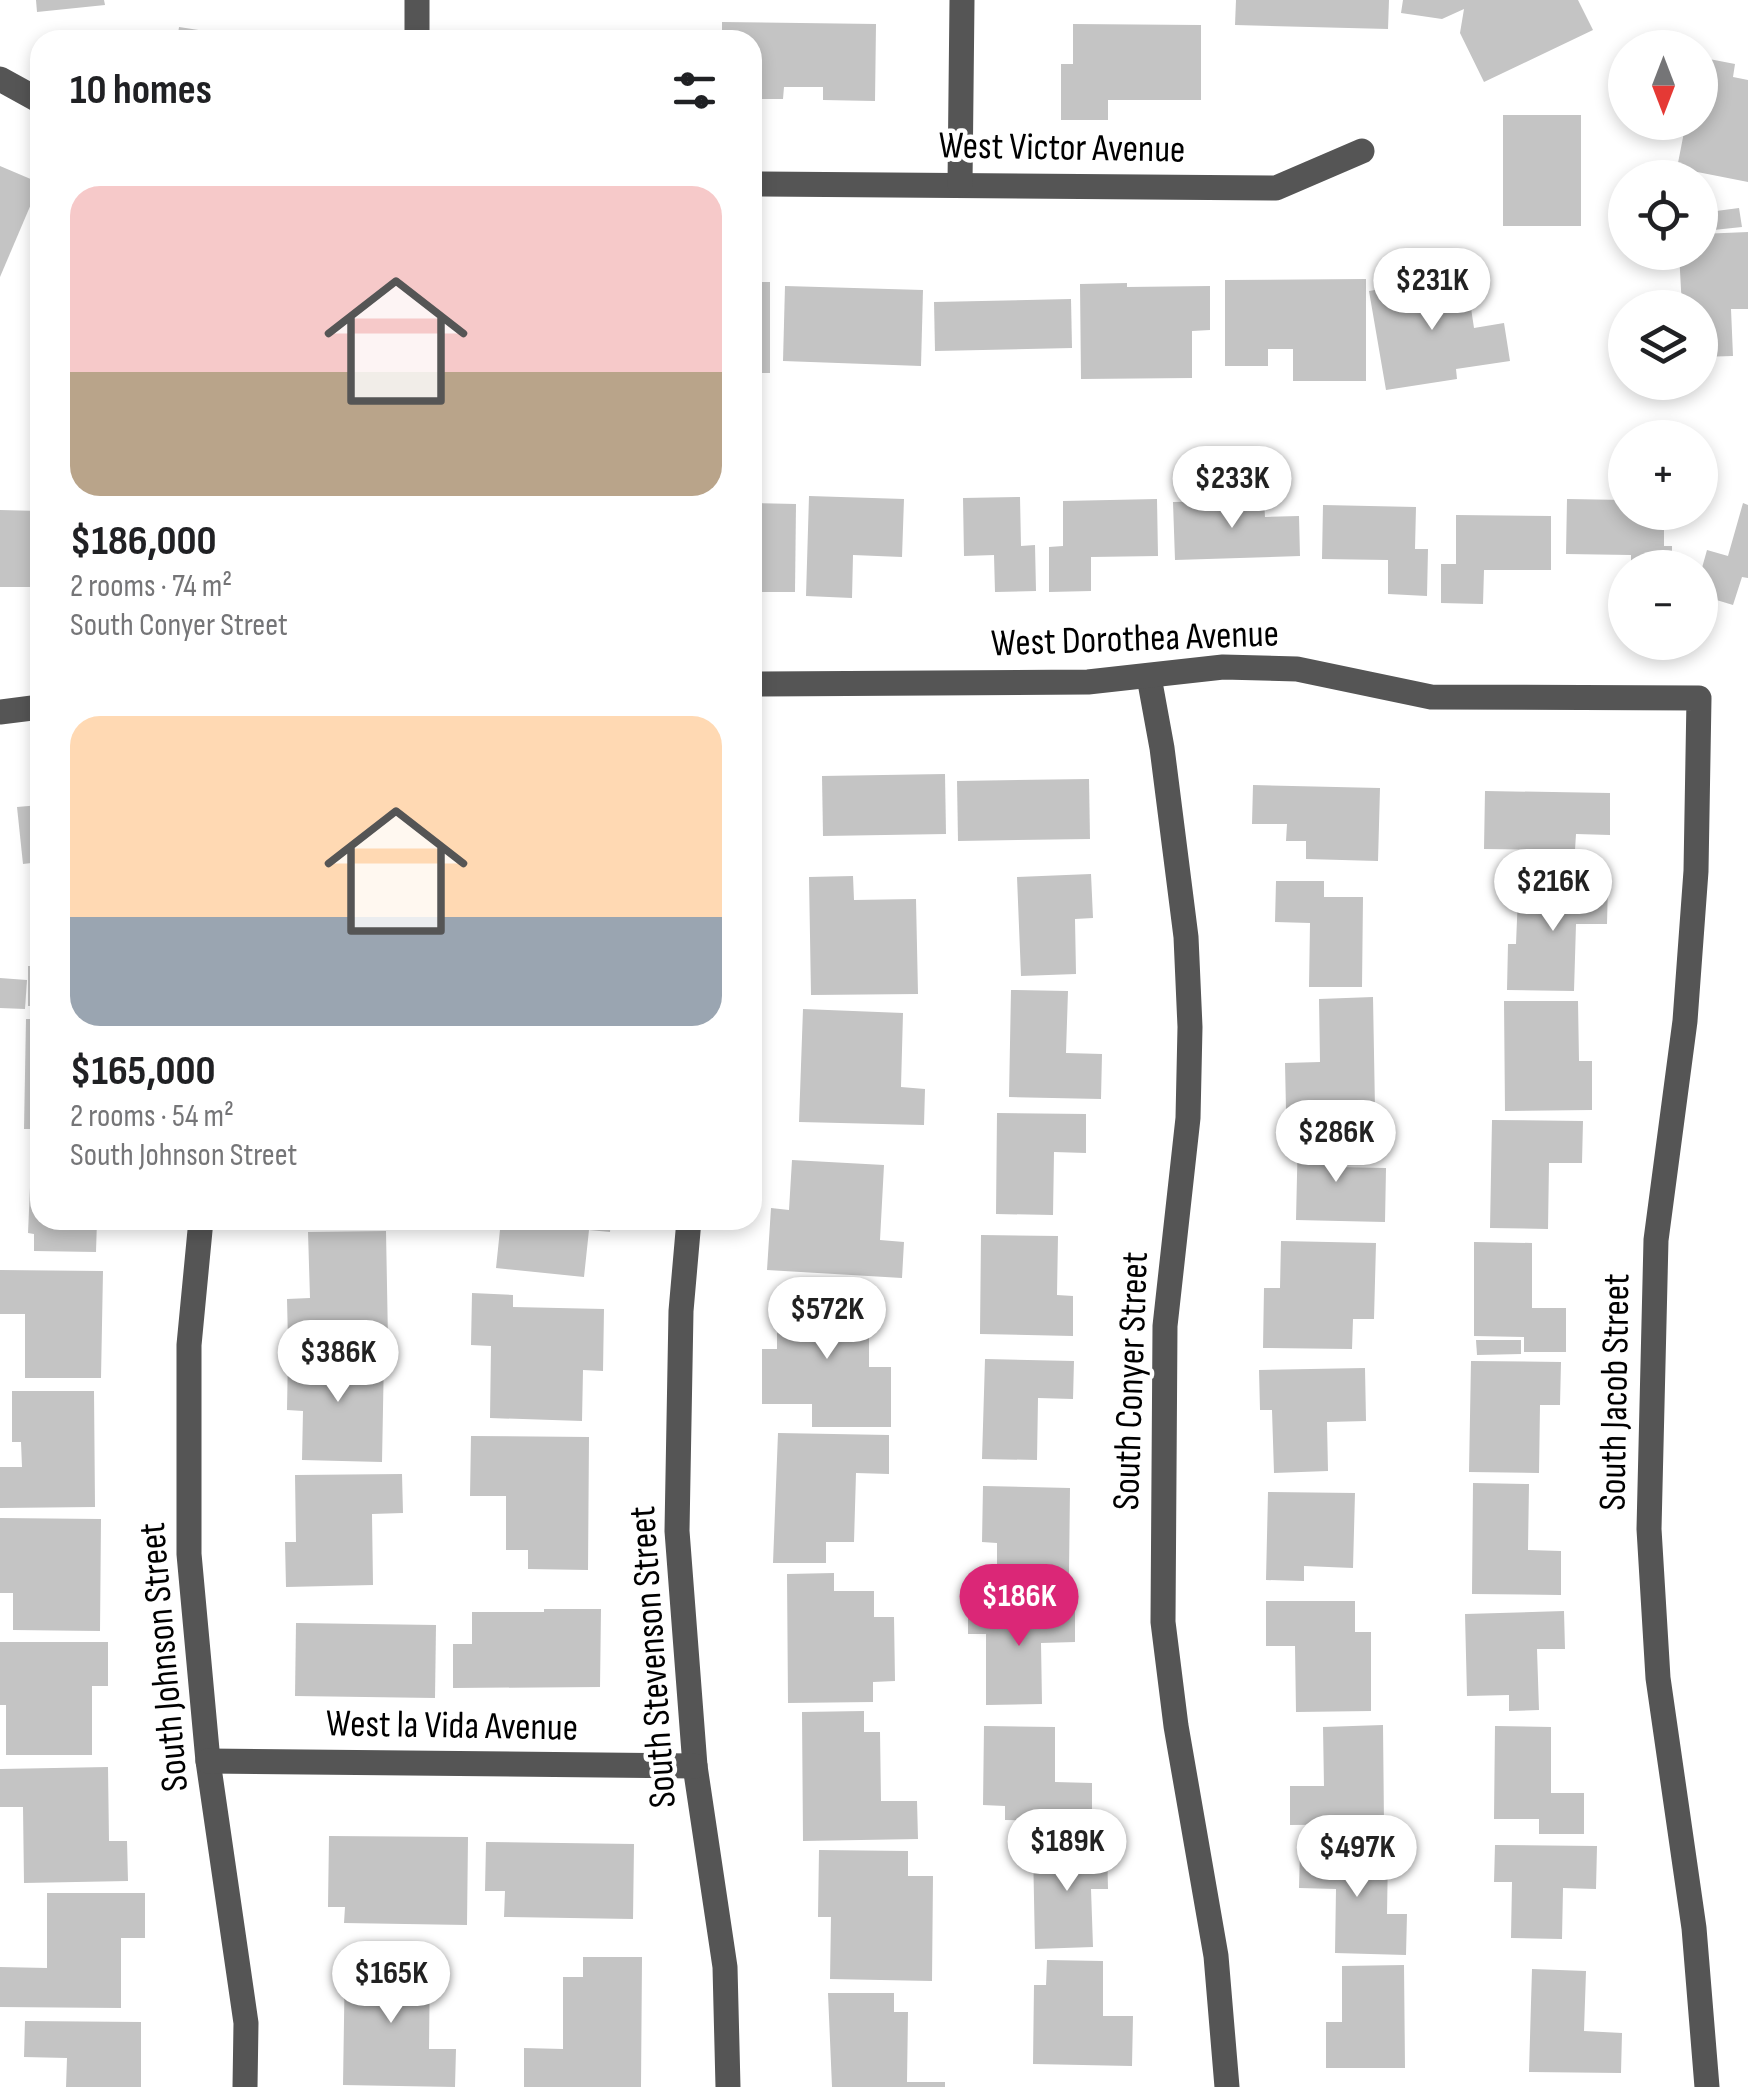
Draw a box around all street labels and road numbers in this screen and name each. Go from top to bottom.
street label: West Victor Avenue [938,123,1186,173]
street label: West Dorothea Avenue [990,611,1280,667]
street label: South Conyer Street [1104,1251,1158,1511]
street label: South Jacob Street [1590,1273,1640,1511]
street label: South Stevenson Street [620,1505,686,1809]
street label: South Johnson Street [130,1521,198,1793]
street label: West la Vida Avenue [326,1701,578,1751]

